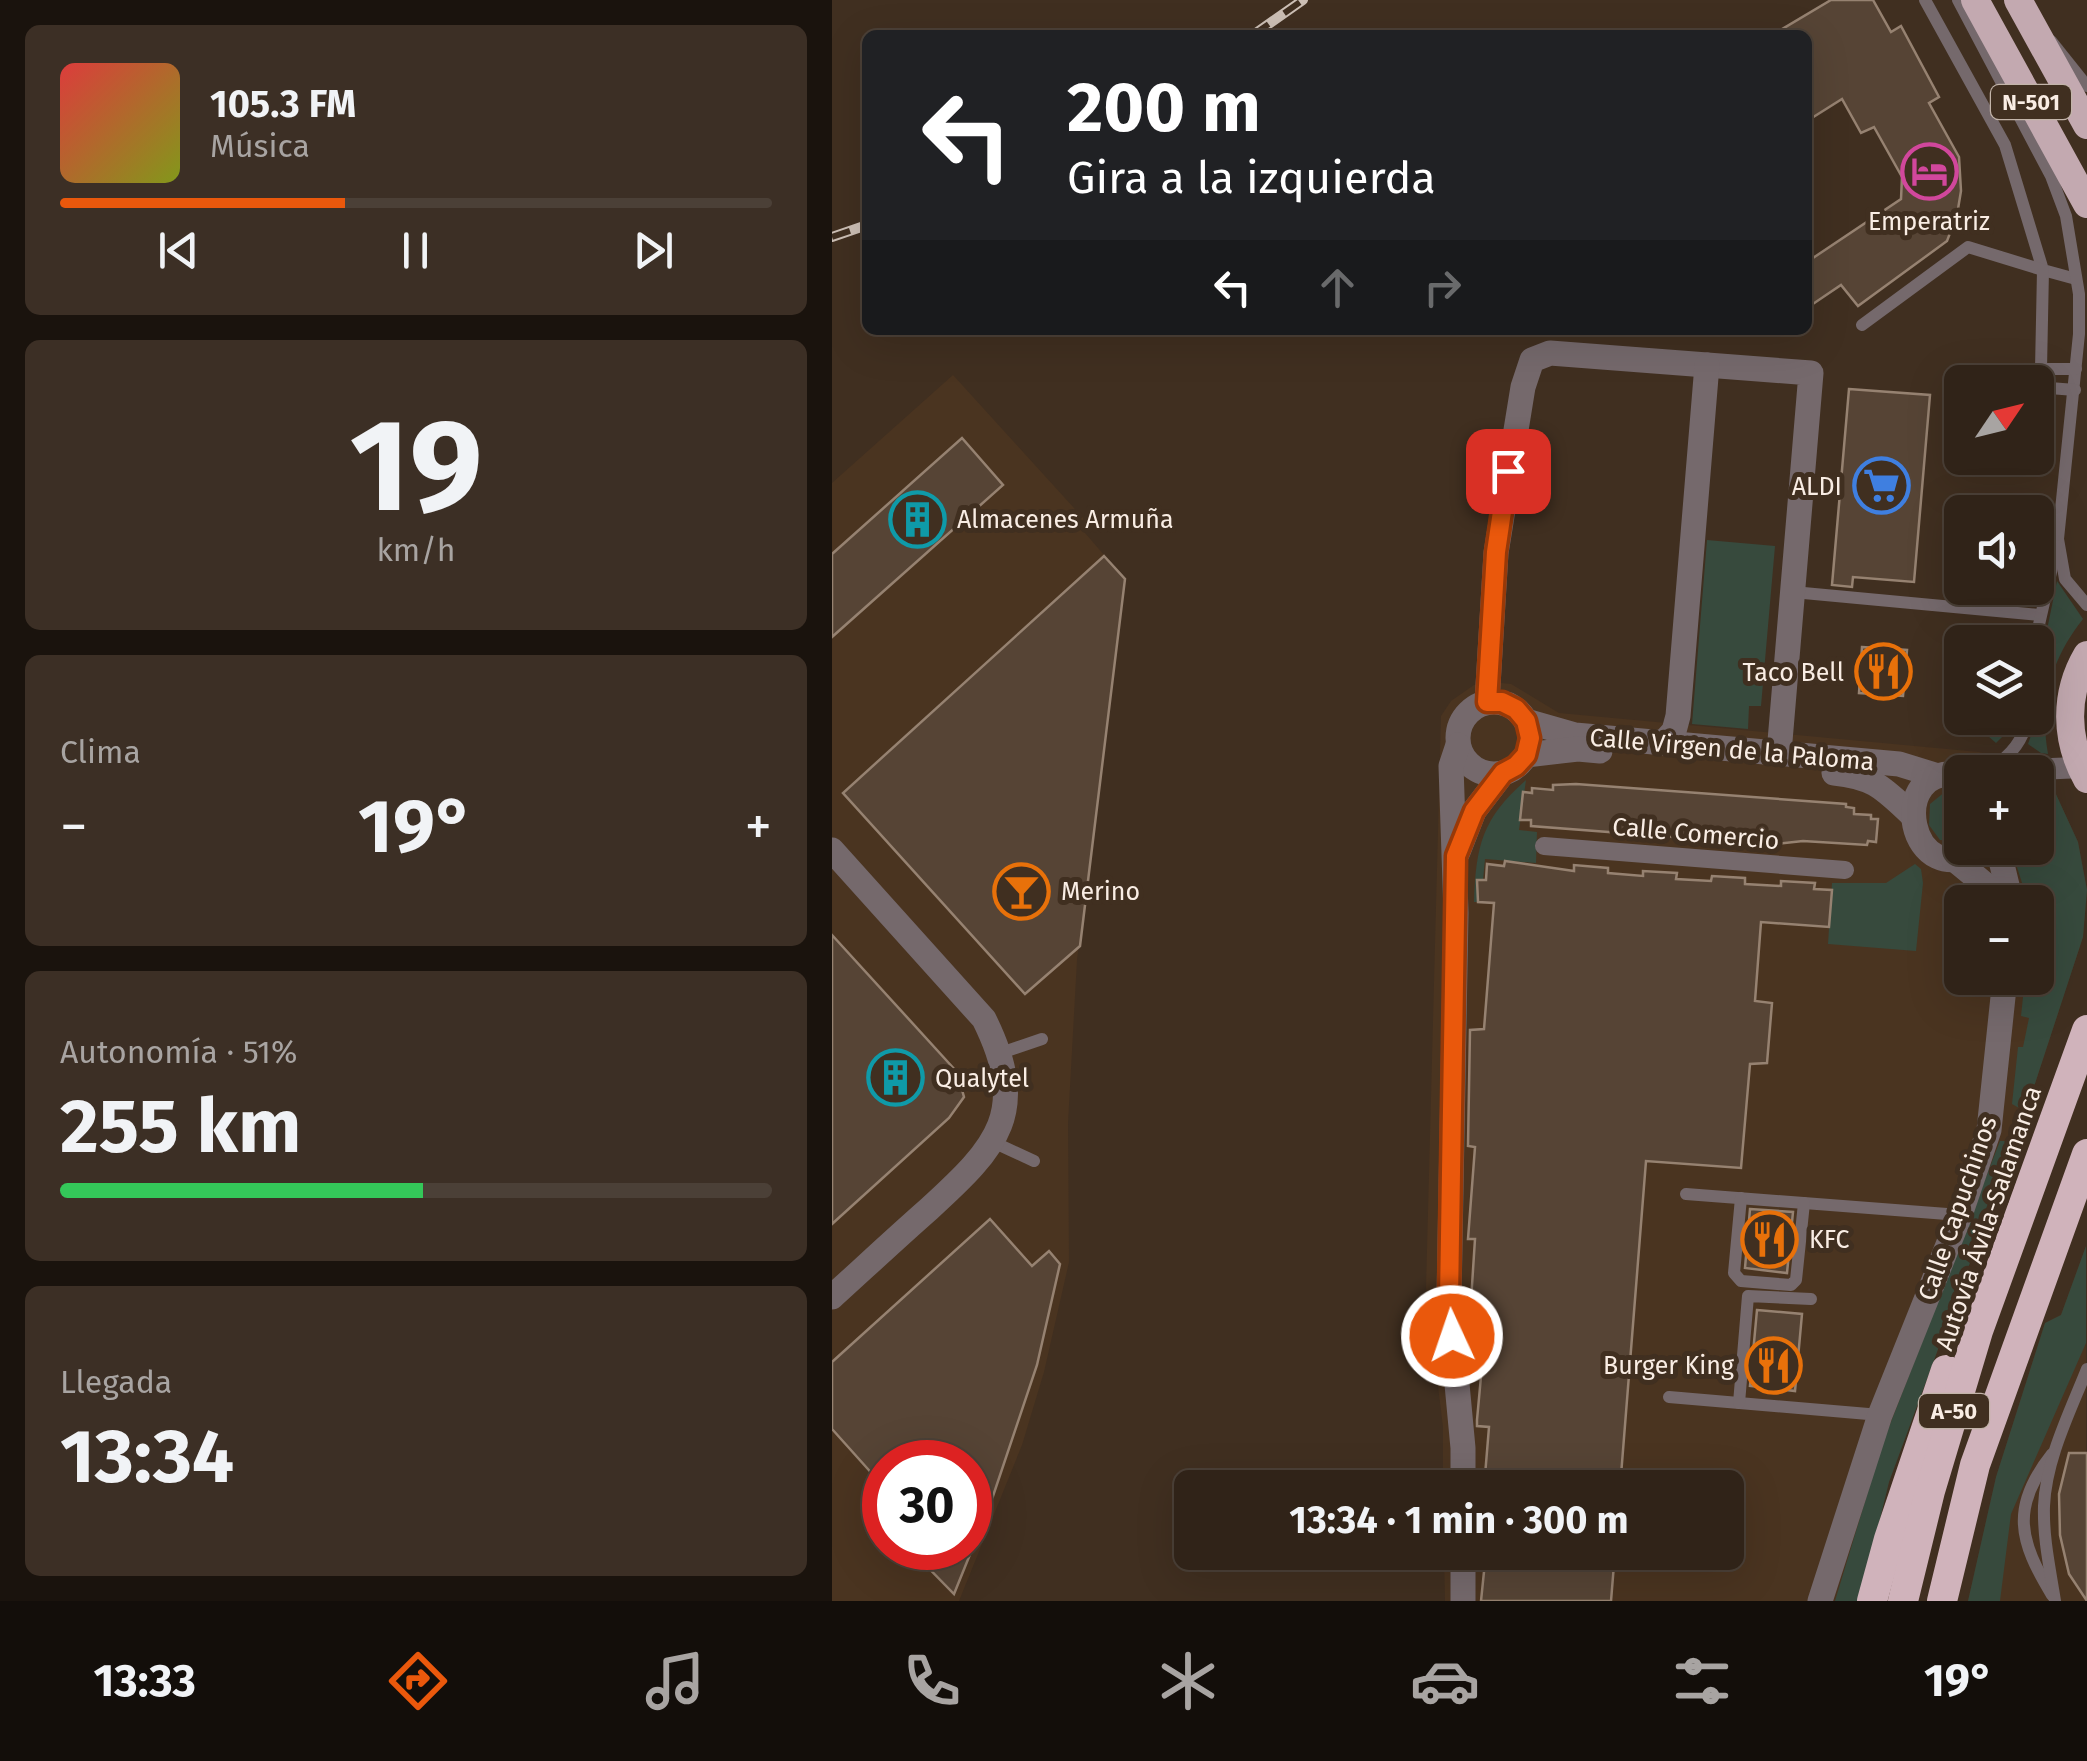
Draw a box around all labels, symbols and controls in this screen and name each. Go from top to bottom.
text: 200 m [1067,66,1261,150]
icon: left [902,70,1032,200]
text: 105.3 FM [210,81,356,127]
road number: N-501 [1991,85,2071,119]
text: Música [210,127,310,165]
hotel icon: Emperatriz [1899,142,1959,202]
text: Gira a la izquierda [1067,151,1436,205]
place label: Emperatriz [1868,207,1990,237]
icon: previous [151,223,206,278]
icon: pause [388,223,443,278]
icon: next [626,223,681,278]
icon: left [1205,260,1260,315]
icon: ahead [1310,260,1365,315]
icon: right [1415,260,1470,315]
north arrow [1944,365,2054,475]
map controls [1944,365,2054,995]
text: 19 [349,388,483,544]
pin [1466,429,1551,514]
icon: arrive [1481,444,1536,499]
supermarket icon: ALDI [1851,456,1911,516]
place label: ALDI [1792,472,1842,502]
building icon: Almacenes Armuña [888,489,948,549]
button: sound [1944,495,2054,605]
place label: Almacenes Armuña [957,505,1174,535]
text: km/h [376,531,456,569]
button: layers [1944,625,2054,735]
restaurant icon: Taco Bell [1853,642,1913,702]
place label: Taco Bell [1743,658,1844,688]
street label: Calle Virgen de la Paloma [1588,723,1875,777]
text: Clima [60,733,141,771]
button: + [1944,755,2054,865]
text: 19° [358,782,474,872]
text: − [60,794,88,860]
text: + [745,794,772,860]
street label: Calle Comercio [1611,812,1781,856]
bar icon: Merino [992,861,1052,921]
place label: Merino [1061,877,1140,907]
button: − [1944,885,2054,995]
text: Autonomía · 51% [60,1033,297,1071]
building icon: Qualytel [866,1048,926,1108]
place label: Qualytel [935,1064,1029,1094]
text: 255 km [60,1082,301,1172]
street label: Autovía Ávila-Salamanca [1929,1082,2048,1354]
street label: Calle Capuchinos [1912,1112,2004,1305]
restaurant icon: KFC [1740,1209,1800,1269]
place label: KFC [1809,1225,1850,1255]
position arrow [1400,1284,1504,1388]
restaurant icon: Burger King [1743,1335,1803,1395]
place label: Burger King [1603,1351,1734,1381]
text: Llegada [60,1363,172,1401]
road number: A-50 [1919,1394,1989,1428]
text: 13:34 [60,1412,234,1502]
speed limit sign: 30 [862,1440,992,1570]
text: 13:34 · 1 min · 300 m [1289,1497,1629,1543]
icon: directions [383,1646,453,1716]
icon: music [640,1646,710,1716]
icon: phone [897,1646,967,1716]
icon: climate [1153,1646,1223,1716]
icon: car [1410,1646,1480,1716]
icon: filters [1667,1646,1737,1716]
text: 13:33 [93,1654,196,1708]
text: 19° [1924,1654,1993,1708]

